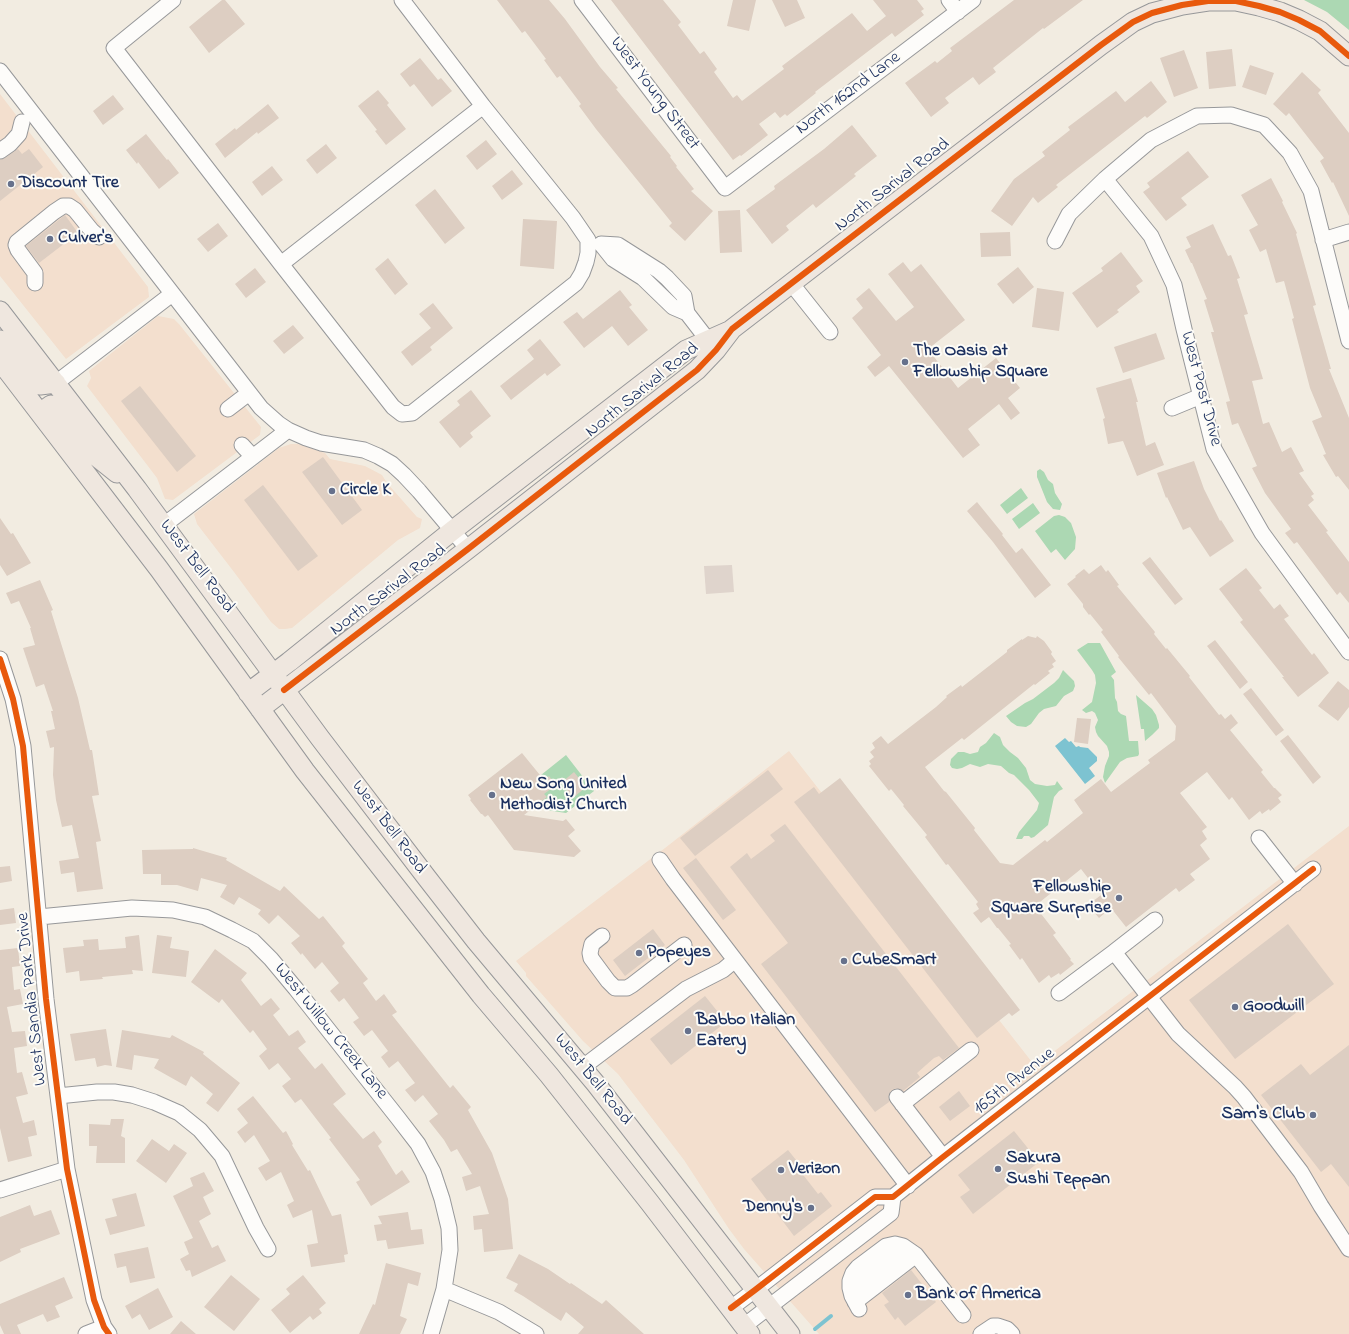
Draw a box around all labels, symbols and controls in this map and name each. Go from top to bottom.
street label: West Young Street [604,33,704,155]
street label: North 162nd Lane [792,48,906,140]
street label: North Sarival Road [831,135,955,237]
place label: Discount Tire [19,173,119,195]
marker: Discount Tire [6,179,16,189]
place label: Culver's [58,228,113,250]
marker: Culver's [45,234,55,244]
street label: West Post Drive [1174,329,1226,449]
street label: North Sarival Road [582,339,704,443]
place label: The Oasis at Fellowship Square [913,341,1048,384]
marker: The Oasis at Fellowship Square [900,357,910,367]
place label: Circle K [340,480,391,502]
marker: Circle K [327,486,337,496]
street label: West Bell Road [154,516,238,618]
street label: North Sarival Road [327,540,451,642]
place label: New Song United Methodist Church [500,774,627,816]
street label: West Bell Road [346,777,430,879]
marker: New Song United Methodist Church [487,790,497,800]
place label: Fellowship Square Surprise [991,877,1111,920]
marker: Fellowship Square Surprise [1114,893,1124,903]
street label: West Sandia Park Drive [13,911,53,1087]
place label: Popeyes [647,942,711,964]
marker: Popeyes [634,948,644,958]
place label: CubeSmart [852,950,937,972]
marker: CubeSmart [839,956,849,966]
street label: West Willow Creek Lane [268,960,392,1104]
place label: Goodwill [1243,996,1304,1018]
marker: Goodwill [1230,1002,1240,1012]
place label: Babbo Italian Eatery [696,1010,795,1052]
marker: Babbo Italian Eatery [683,1026,693,1036]
street label: West Bell Road [548,1030,636,1130]
street label: 165th Avenue [970,1044,1060,1120]
place label: Sam's Club [1222,1104,1305,1126]
marker: Sam's Club [1308,1110,1318,1120]
place label: Sakura Sushi Teppan [1006,1148,1110,1190]
place label: Verizon [789,1159,840,1181]
marker: Sakura Sushi Teppan [993,1164,1003,1174]
marker: Verizon [776,1165,786,1175]
place label: Denny's [743,1197,803,1219]
marker: Denny's [806,1203,816,1213]
place label: Bank of America [916,1284,1041,1306]
marker: Bank of America [903,1290,913,1300]

